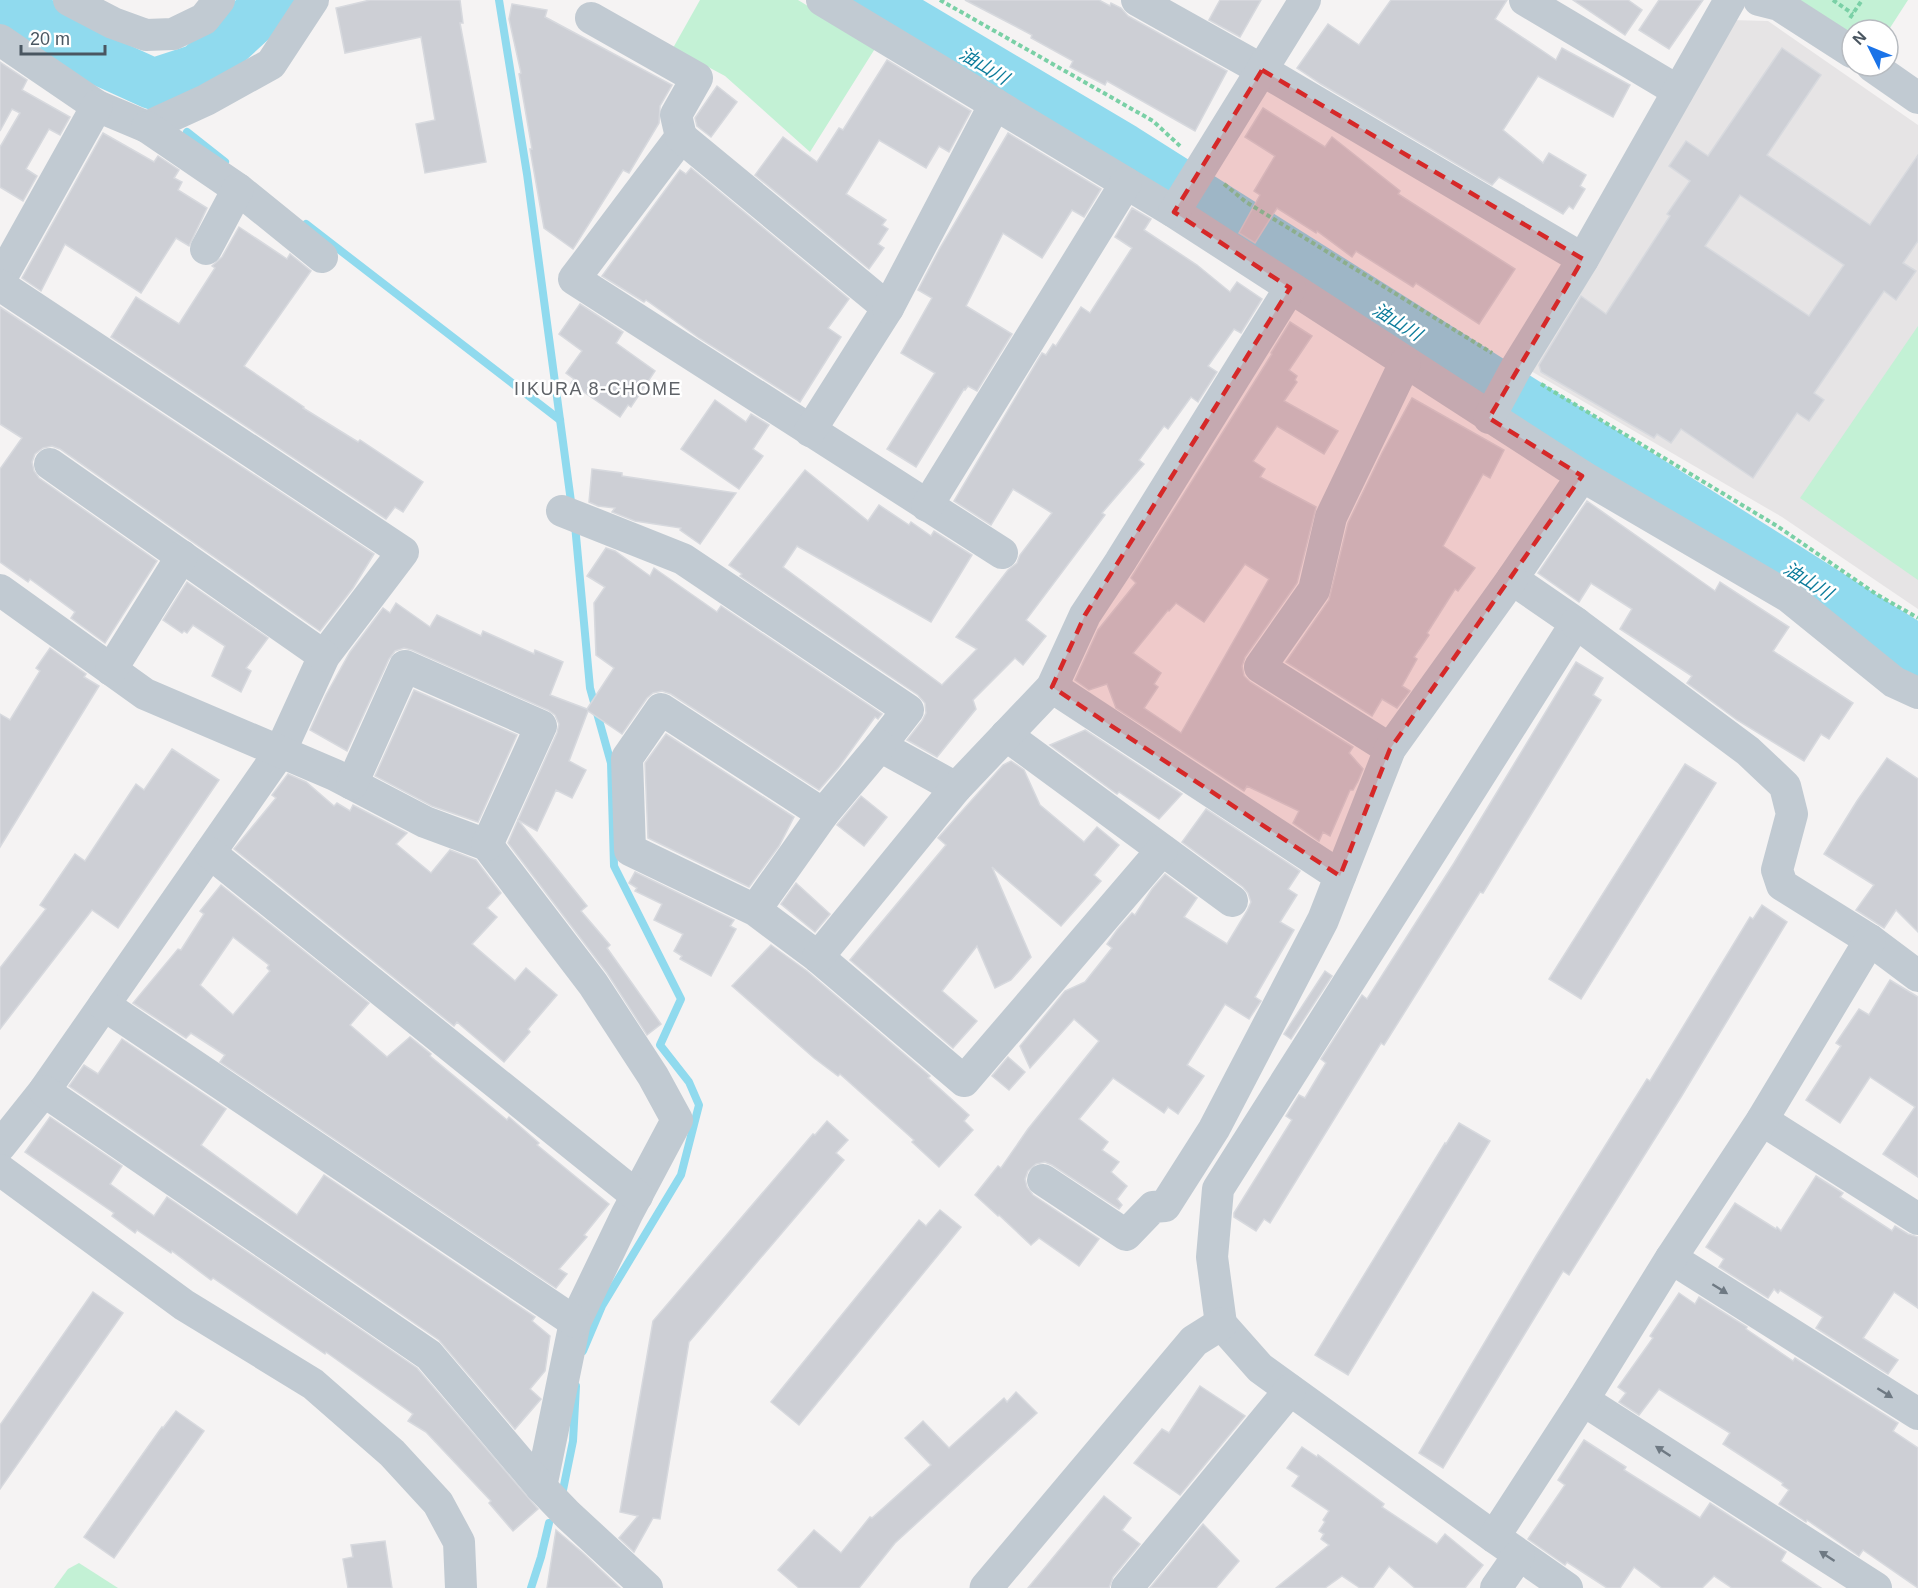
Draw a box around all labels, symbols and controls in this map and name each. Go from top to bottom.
scale bar [21,18,105,56]
north arrow [1840,18,1900,78]
text: N [1849,28,1870,48]
text: 20 m [30,29,70,49]
water label: 油山川 [956,44,1014,90]
water label: 油山川 [1369,299,1427,346]
district label: IIKURA 8-CHOME [514,379,682,399]
water label: 油山川 [1780,558,1838,605]
one-way arrow [1712,1283,1728,1295]
one-way arrow [1877,1387,1893,1398]
one-way arrow [1655,1446,1671,1457]
one-way arrow [1819,1551,1835,1562]

